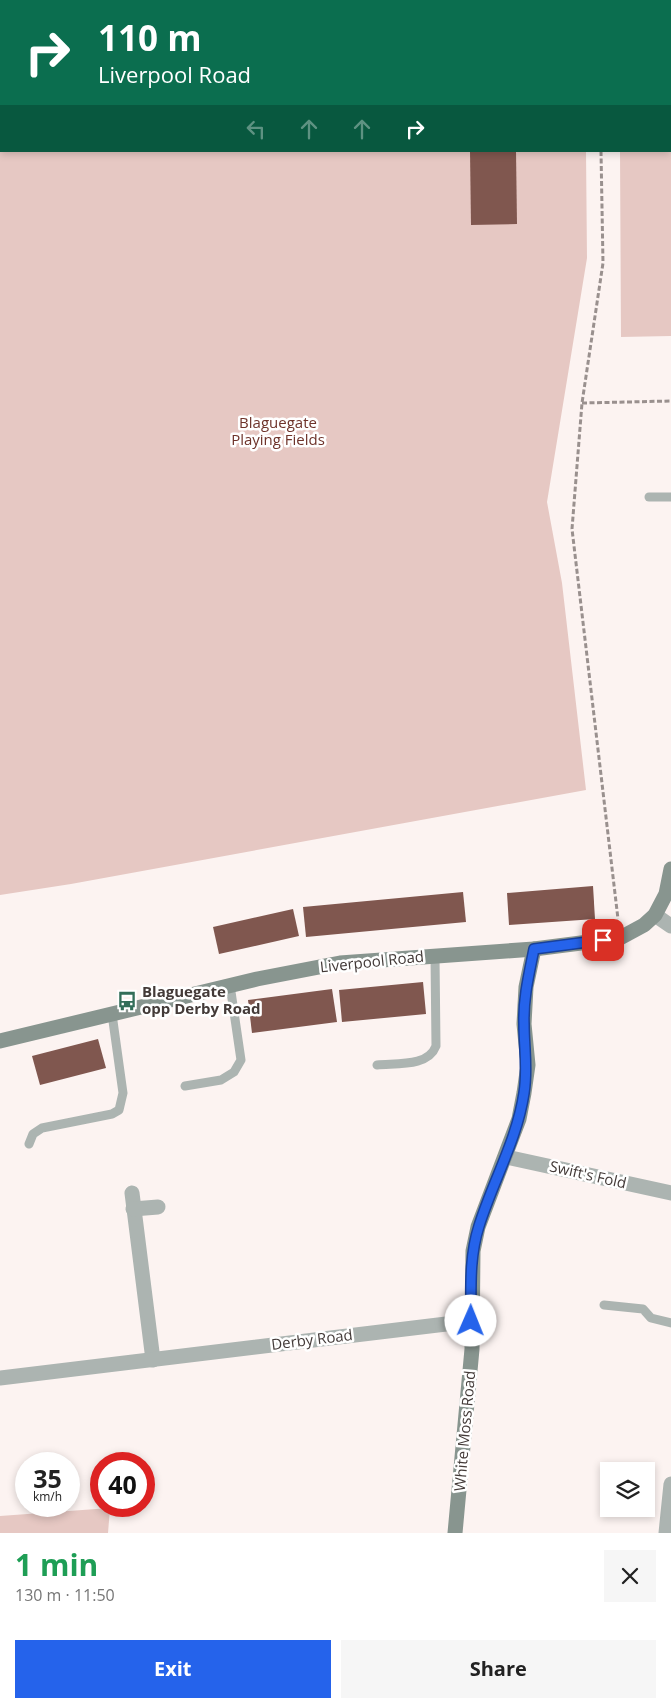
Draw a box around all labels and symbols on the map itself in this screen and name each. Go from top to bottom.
park label: Blaguegate Playing Fields [231,412,325,449]
pin [582,919,624,961]
street label: Liverpool Road [319,946,425,976]
place label: Blaguegate opp Derby Road [142,981,261,1018]
bus stop icon: Blaguegate opp Derby Road [116,990,138,1012]
street label: Swift's Fold [548,1155,629,1193]
position arrow [444,1294,496,1346]
street label: Derby Road [270,1324,354,1354]
street label: White Moss Road [449,1370,479,1492]
speed limit sign: 40 [90,1452,155,1517]

